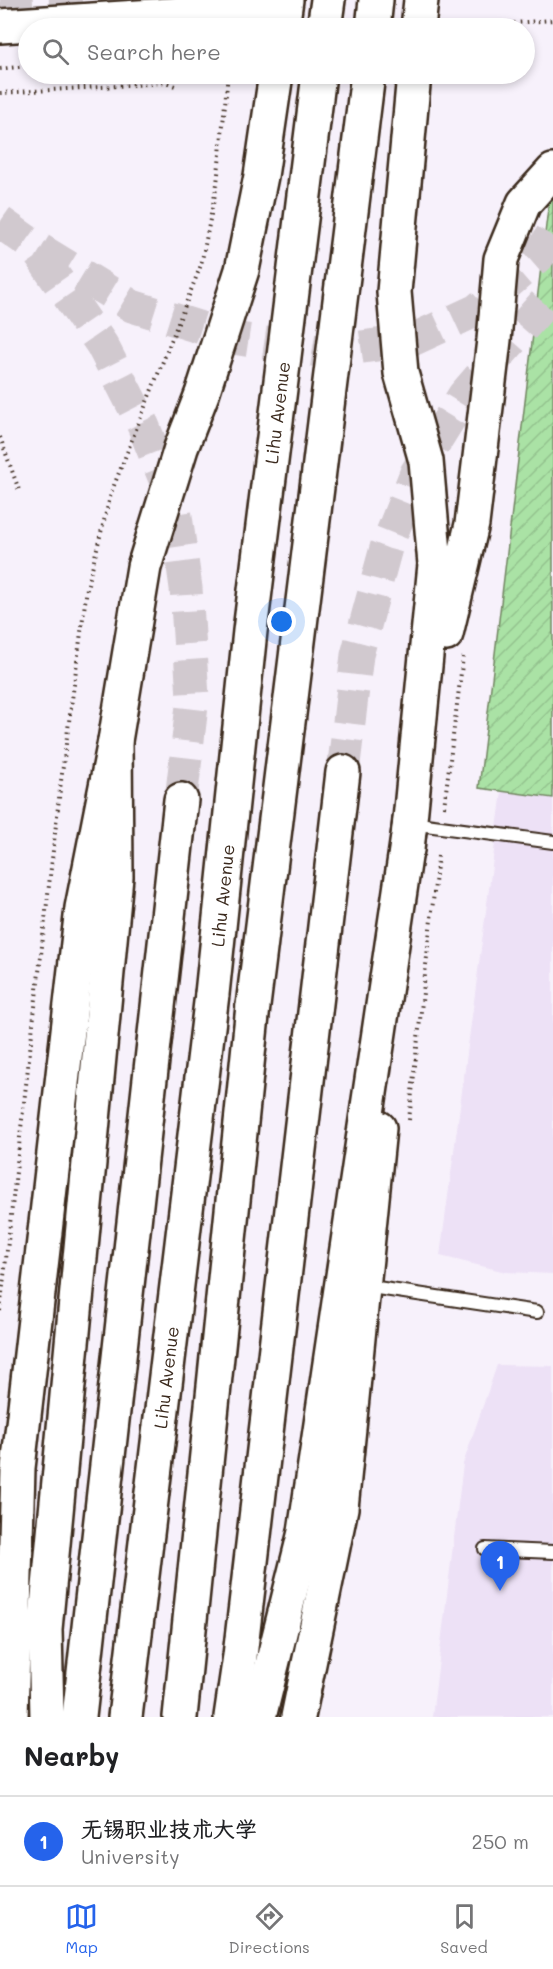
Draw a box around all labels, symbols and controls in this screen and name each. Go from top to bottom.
search box [18,18,535,84]
icon: search [39,35,72,68]
text: Search here [87,37,221,66]
street label: Lihu Avenue [259,360,295,465]
your location [267,607,296,636]
street label: Lihu Avenue [205,843,240,948]
street label: Lihu Avenue [148,1325,184,1430]
pin: 1 [480,1542,520,1591]
text: Nearby [24,1739,119,1773]
text: 无锡职业技术大学 [81,1814,257,1843]
text: 1 [39,1828,48,1854]
text: 250 m [472,1828,529,1854]
text: University [81,1843,180,1869]
tab: Map [65,1900,98,1957]
tab: Directions [229,1900,310,1957]
tab: Saved [440,1900,488,1957]

